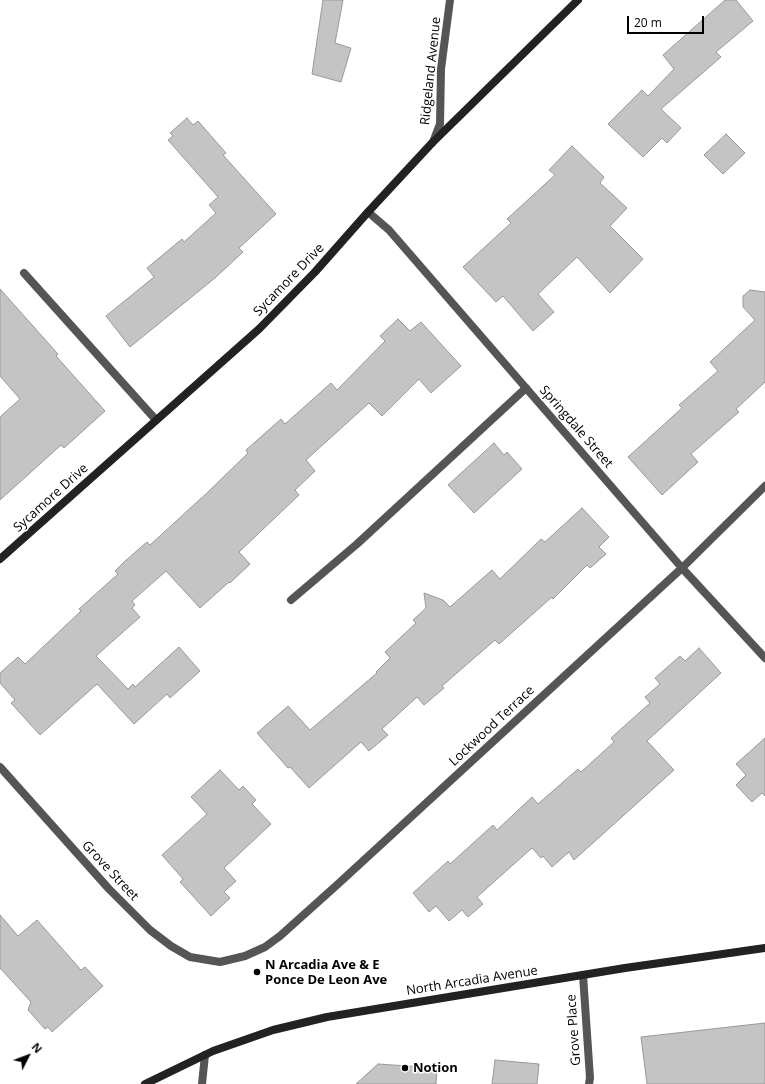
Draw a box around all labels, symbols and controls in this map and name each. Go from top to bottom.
scale bar [629,8,706,34]
text: 20 m [634,14,662,31]
street label: Ridgeland Avenue [418,16,444,126]
street label: Sycamore Drive [250,241,328,319]
street label: Springdale Street [536,383,616,471]
street label: Sycamore Drive [11,461,91,535]
street label: Lockwood Terrace [446,683,538,769]
street label: Grove Street [78,838,142,904]
place label: N Arcadia Ave & E Ponce De Leon Ave [265,957,387,988]
street label: North Arcadia Avenue [405,963,539,999]
marker: N Arcadia Ave & E Ponce De Leon Ave [252,967,262,977]
street label: Grove Place [564,994,584,1066]
north arrow [8,1036,48,1076]
text: N [29,1039,46,1056]
place label: Notion [413,1060,458,1076]
marker: Notion [400,1063,410,1073]

